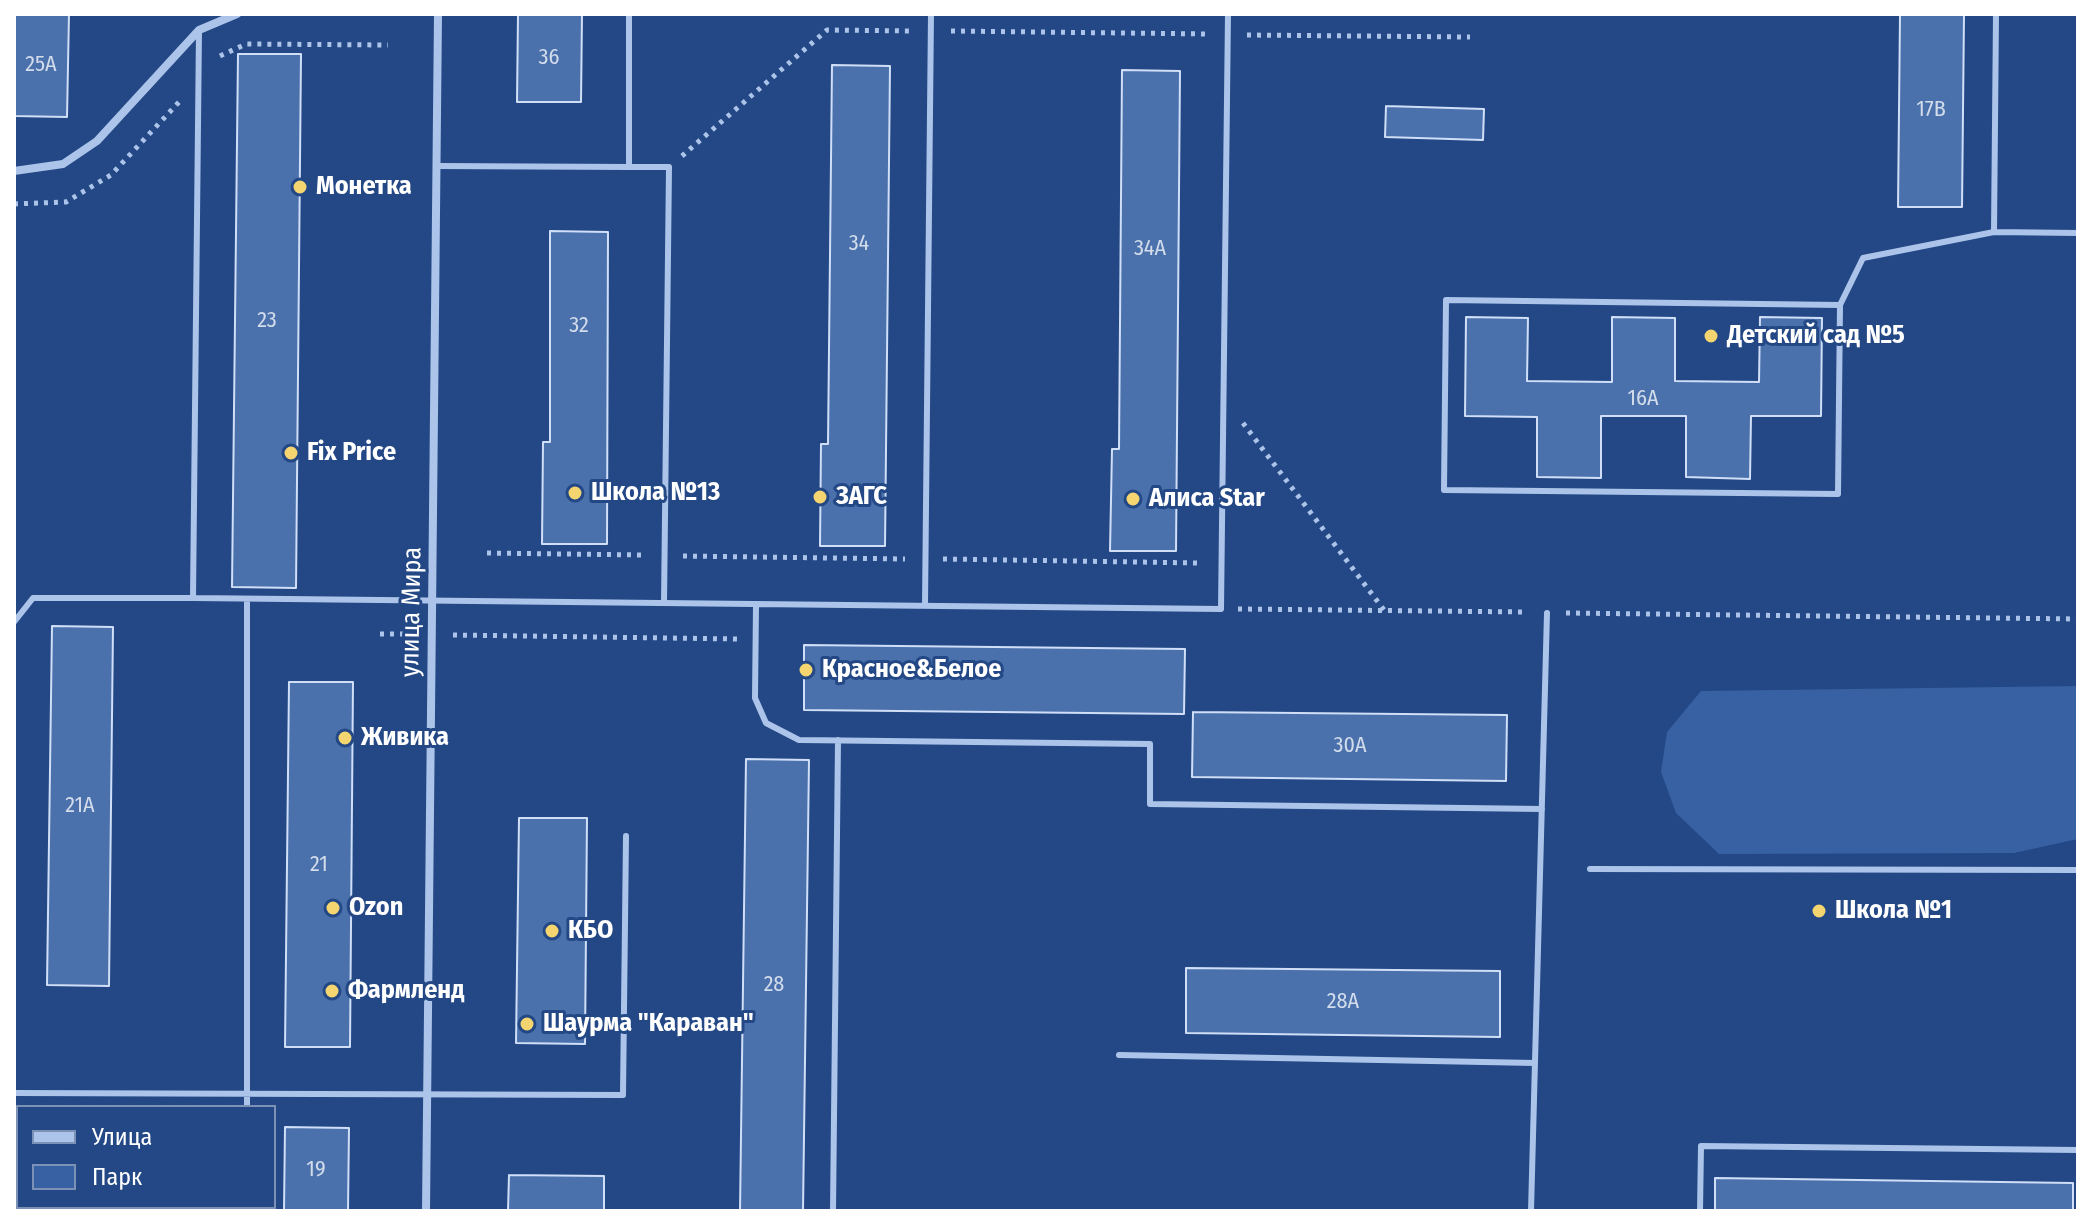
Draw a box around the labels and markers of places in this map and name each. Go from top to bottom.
place label: Монетка [316,171,412,203]
marker: Монетка [291,178,309,196]
place label: Детский сад №5 [1727,320,1905,352]
marker: Детский сад №5 [1702,327,1720,345]
place label: Fix Price [307,437,396,469]
marker: Fix Price [282,444,300,462]
place label: Школа №13 [591,477,720,509]
place label: ЗАГС [836,481,887,513]
place label: Алиса Star [1149,483,1265,515]
marker: Школа №13 [566,484,584,502]
marker: ЗАГС [811,488,829,506]
marker: Алиса Star [1124,490,1142,508]
place label: Красное&Белое [822,654,1001,686]
marker: Красное&Белое [797,661,815,679]
place label: Живика [361,722,449,754]
marker: Живика [336,729,354,747]
place label: Ozon [349,892,403,924]
place label: Школа №1 [1835,895,1952,927]
marker: Ozon [324,899,342,917]
marker: Школа №1 [1810,902,1828,920]
place label: КБО [568,915,613,947]
marker: КБО [543,922,561,940]
place label: Фармленд [348,975,464,1007]
marker: Фармленд [323,982,341,1000]
place label: Шаурма "Караван" [543,1008,754,1040]
marker: Шаурма "Караван" [518,1015,536,1033]

